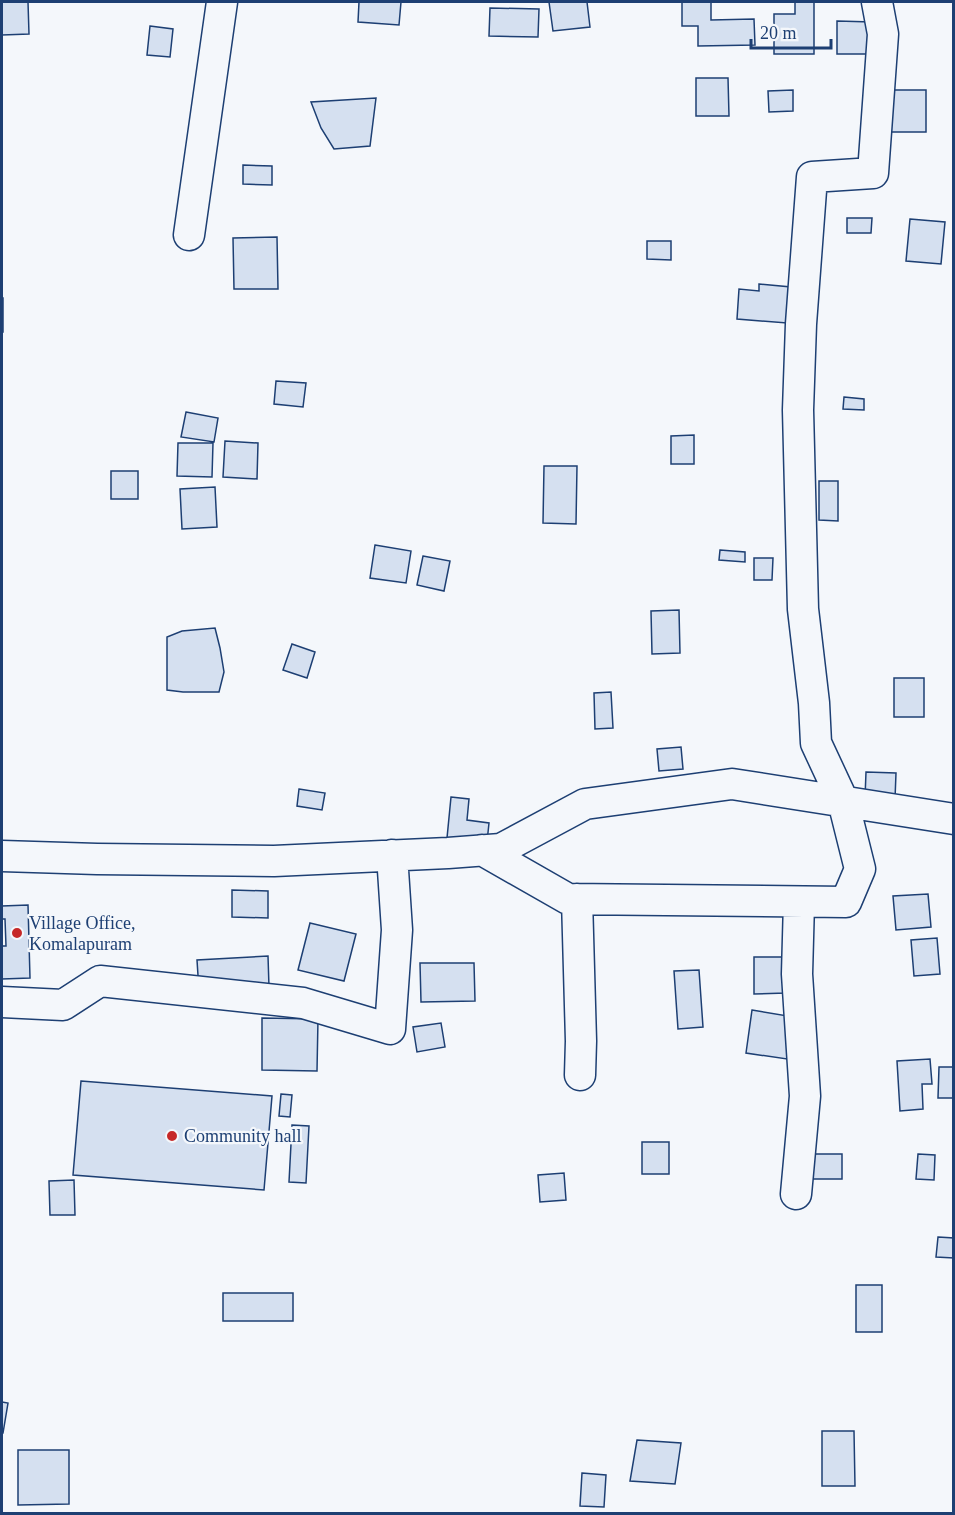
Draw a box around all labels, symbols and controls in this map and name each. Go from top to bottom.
scale bar [751,12,830,50]
text: 20 m [760,23,797,43]
place label: Village Office, Komalapuram [29,913,136,954]
marker: Village Office, Komalapuram [10,926,24,940]
place label: Community hall [184,1126,302,1146]
marker: Community hall [165,1129,179,1143]

